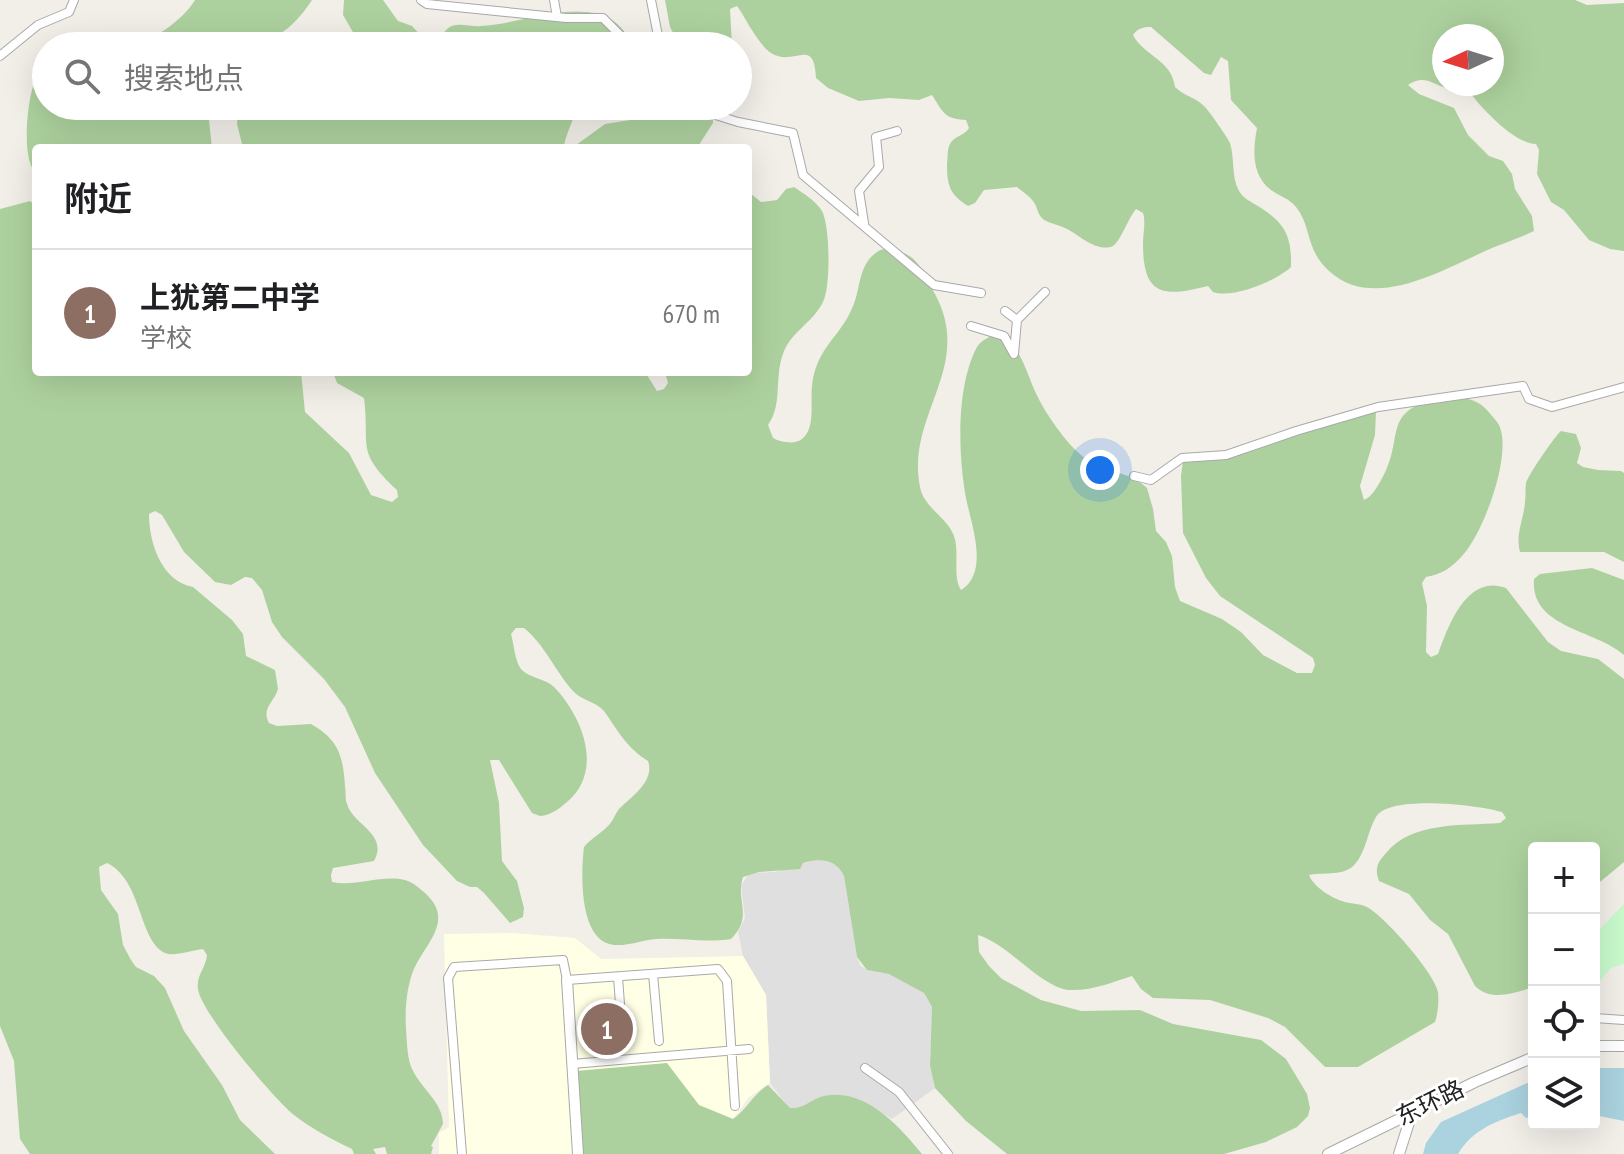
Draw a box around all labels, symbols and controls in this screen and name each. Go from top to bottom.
north arrow [1432,24,1504,96]
search box [32,32,752,120]
icon: search [60,54,104,98]
text: 搜索地点 [124,58,244,97]
text: 附近 [64,176,132,220]
text: 上犹第二中学 [140,277,320,316]
text: 1 [84,297,96,330]
text: 670 m [662,297,720,330]
text: 学校 [140,321,192,354]
your location [1080,450,1120,490]
map controls [1528,842,1600,1130]
button: + [1528,842,1600,914]
button: − [1528,914,1600,986]
button: locate [1528,986,1600,1058]
pin: 1 [581,999,633,1059]
button: layers [1528,1058,1600,1130]
street label: 东环路 [1391,1073,1469,1132]

